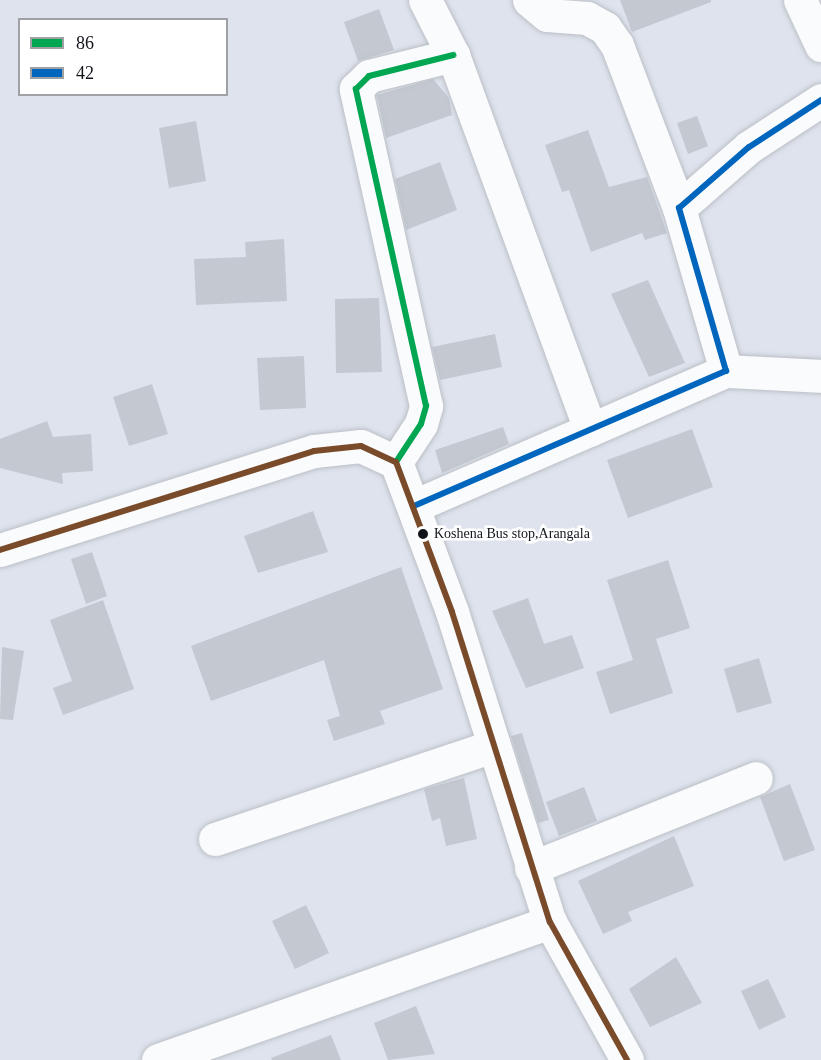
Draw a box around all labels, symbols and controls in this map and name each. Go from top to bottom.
legend [18,18,228,96]
text: 86 [76,33,94,53]
text: 42 [76,63,94,83]
place label: Koshena Bus stop,Arangala [434,526,590,542]
marker: Koshena Bus stop,Arangala [417,528,429,540]

